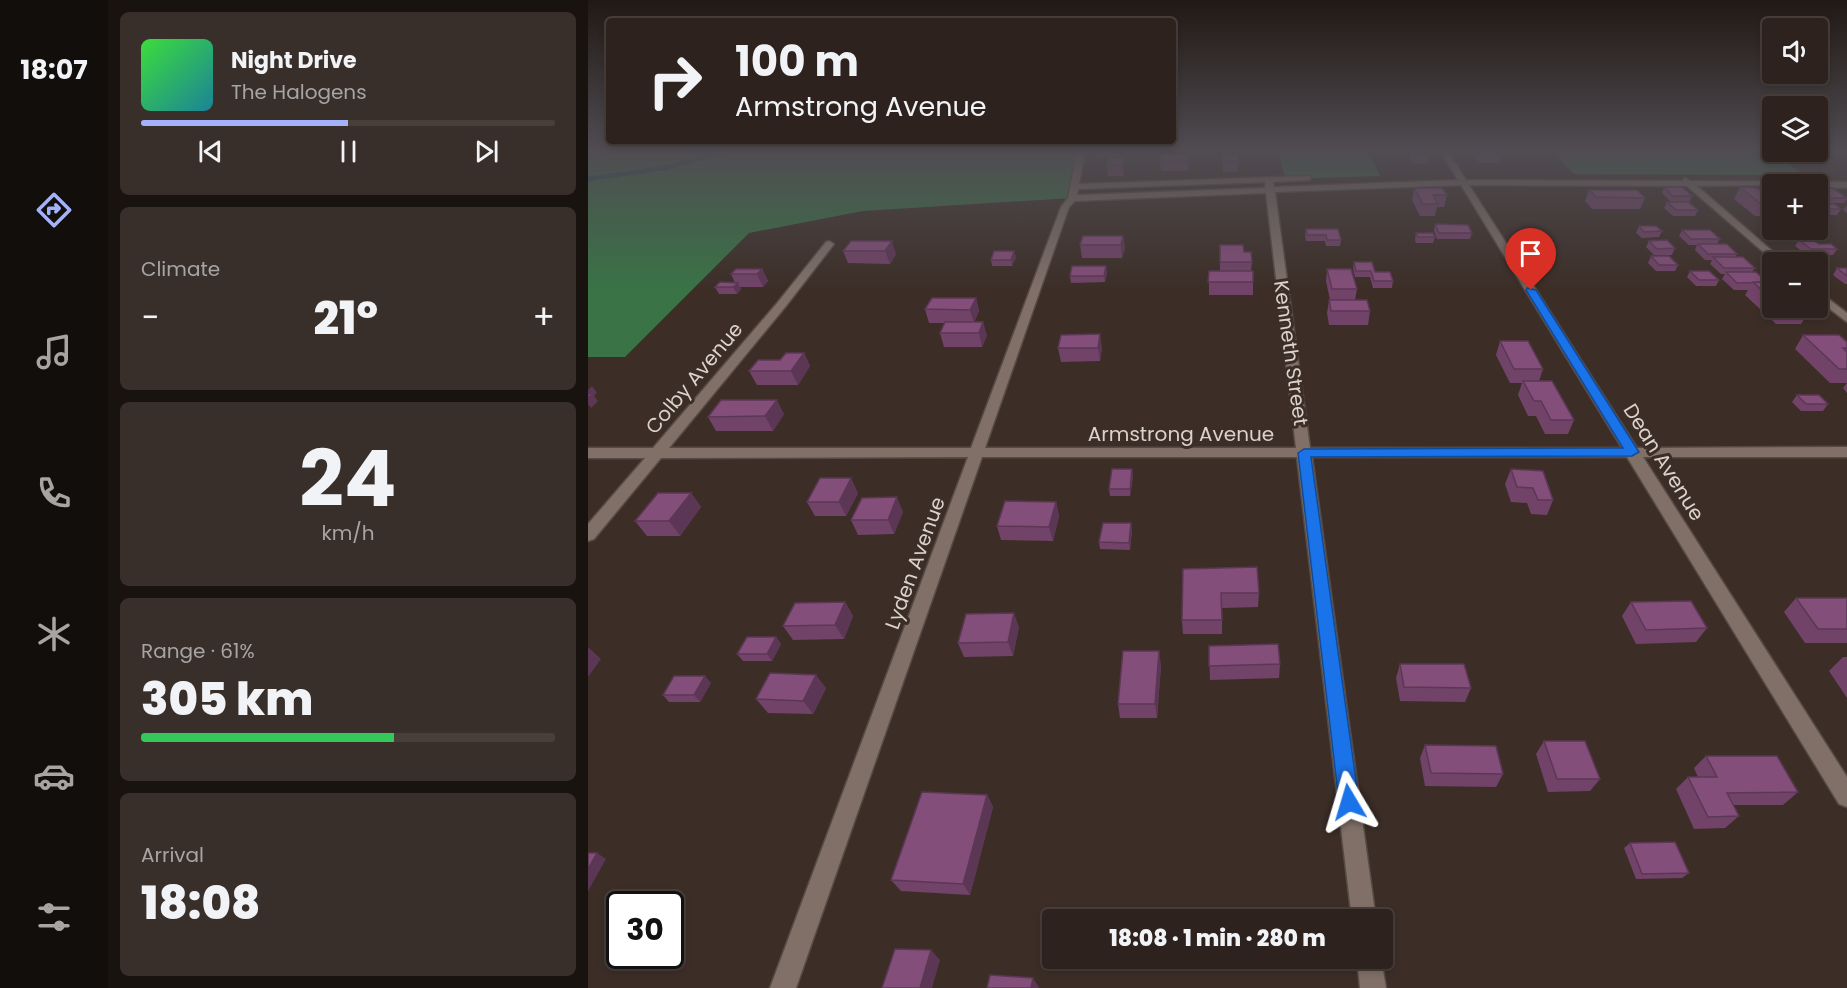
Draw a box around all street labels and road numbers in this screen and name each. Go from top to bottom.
street label: Kenneth Street [1267,279,1315,427]
street label: Colby Avenue [639,316,749,440]
street label: Dean Avenue [1617,398,1711,526]
street label: Armstrong Avenue [1088,420,1274,448]
street label: Lyden Avenue [878,493,952,633]

